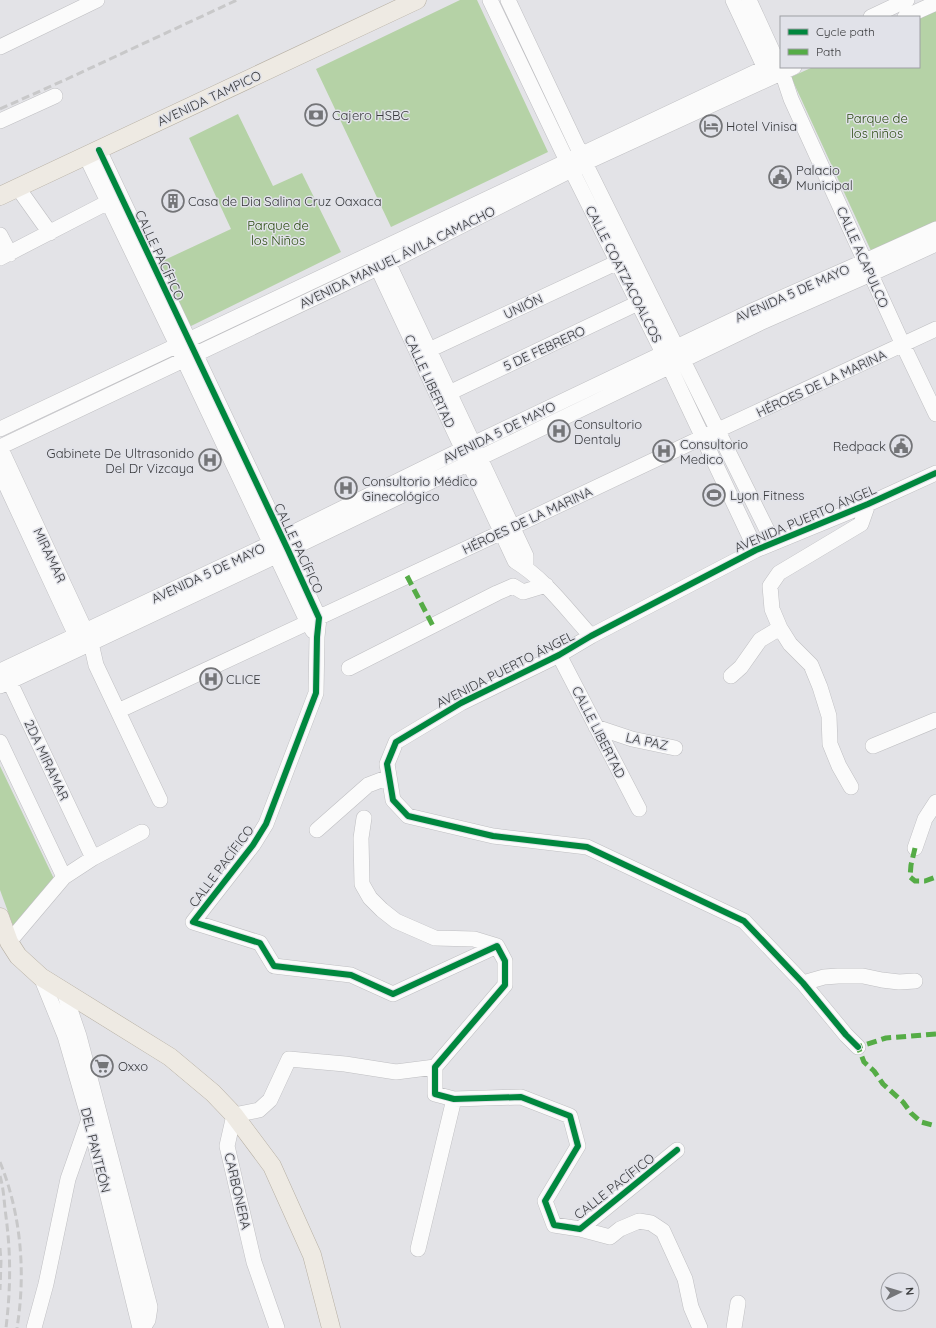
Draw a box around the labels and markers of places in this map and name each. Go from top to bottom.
bank icon: Cajero HSBC [303,102,329,128]
place label: Cajero HSBC [332,107,409,123]
hotel icon: Hotel Vinisa [698,113,724,139]
place label: Hotel Vinisa [726,118,797,134]
place label: Palacio Municipal [796,162,853,193]
public building icon: Palacio Municipal [767,164,793,190]
building icon: Casa de Dia Salina Cruz Oaxaca [160,188,186,214]
place label: Casa de Dia Salina Cruz Oaxaca [188,193,382,209]
place label: Consultorio Dentaly [574,416,642,447]
hospital icon: Consultorio Dentaly [546,418,572,444]
public building icon: Redpack [888,433,914,459]
place label: Consultorio Medico [680,436,748,467]
hospital icon: Consultorio Medico [651,438,677,464]
place label: Redpack [833,438,886,454]
place label: Gabinete De Ultrasonido Del Dr Vizcaya [46,445,194,476]
hospital icon: Gabinete De Ultrasonido Del Dr Vizcaya [197,447,223,473]
place label: Consultorio Médico Ginecológico [362,473,477,504]
hospital icon: Consultorio Médico Ginecológico [333,475,359,501]
sports icon: Lyon Fitness [701,482,727,508]
place label: Lyon Fitness [730,487,804,503]
hospital icon: CLICE [198,666,224,692]
place label: CLICE [226,671,261,687]
supermarket icon: Oxxo [89,1053,115,1079]
place label: Oxxo [118,1058,148,1074]

